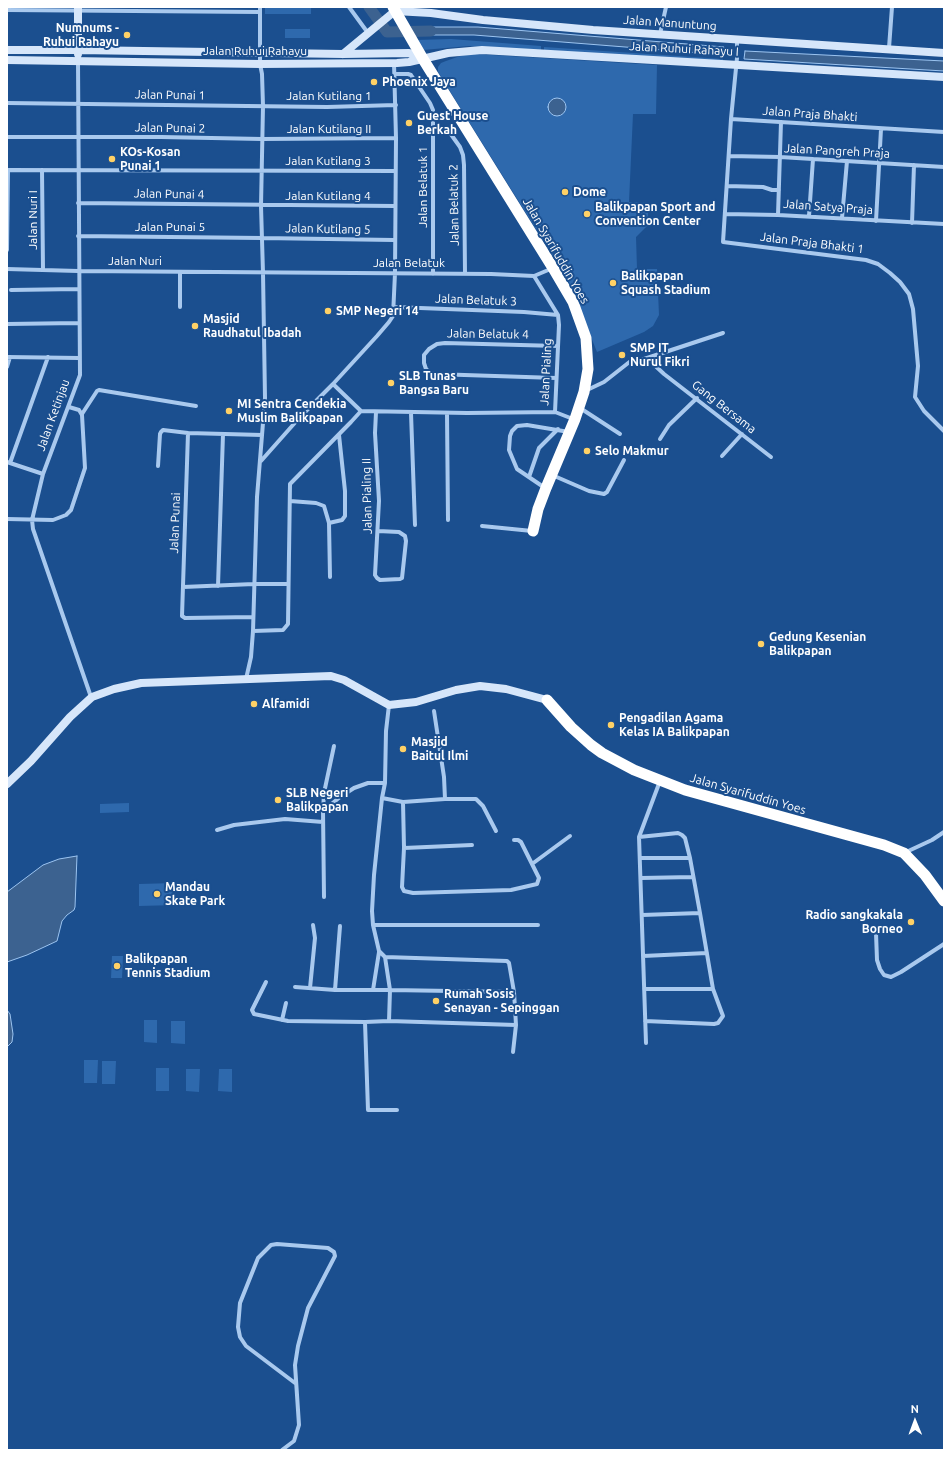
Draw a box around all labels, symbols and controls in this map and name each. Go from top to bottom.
street label: Jalan Manuntung [623,13,717,33]
place label: Numnums - Ruhui Rahayu [43,21,119,49]
marker: Numnums - Ruhui Rahayu [122,30,132,40]
street label: Jalan Ruhui Rahayu I [629,39,739,59]
street label: Jalan Ruhui Rahayu [203,44,307,58]
place label: Phoenix Jaya [382,75,456,89]
marker: Phoenix Jaya [369,77,379,87]
street label: Jalan Punai 1 [135,87,205,103]
street label: Jalan Kutilang 1 [286,89,372,103]
street label: Jalan Praja Bhakti [762,104,858,124]
place label: Guest House Berkah [417,109,488,137]
marker: Guest House Berkah [404,118,414,128]
street label: Jalan Punai 2 [135,120,205,136]
street label: Jalan Kutilang II [287,122,371,136]
street label: Jalan Pangreh Praja [784,141,890,161]
place label: KOs-Kosan Punai 1 [120,145,180,173]
street label: Jalan Belatuk 1 [416,146,430,228]
marker: KOs-Kosan Punai 1 [107,154,117,164]
street label: Jalan Kutilang 3 [285,154,371,168]
street label: Jalan Belatuk 2 [446,164,462,246]
place label: Dome [573,185,606,199]
street label: Jalan Punai 4 [134,186,204,202]
marker: Dome [560,187,570,197]
street label: Jalan Kutilang 4 [285,189,371,203]
street label: Jalan Nuri I [26,190,40,250]
street label: Jalan Syarifuddin Yoes [520,196,592,306]
street label: Jalan Satya Praja [783,197,873,217]
place label: Balikpapan Sport and Convention Center [595,200,715,228]
marker: Balikpapan Sport and Convention Center [582,209,592,219]
street label: Jalan Punai 5 [135,220,205,234]
street label: Jalan Kutilang 5 [285,221,371,237]
street label: Jalan Praja Bhakti 1 [759,229,865,257]
street label: Jalan Nuri [108,254,162,268]
street label: Jalan Belatuk [373,256,445,270]
place label: Balikpapan Squash Stadium [621,269,710,297]
marker: Balikpapan Squash Stadium [608,278,618,288]
street label: Jalan Belatuk 3 [435,291,517,309]
place label: SMP Negeri 14 [336,304,418,318]
marker: SMP Negeri 14 [323,306,333,316]
place label: Masjid Raudhatul Ibadah [203,312,302,340]
marker: Masjid Raudhatul Ibadah [190,321,200,331]
street label: Jalan Belatuk 4 [447,326,529,342]
street label: Jalan Pialing [537,338,555,406]
place label: SMP IT Nurul Fikri [630,341,689,369]
marker: SMP IT Nurul Fikri [617,350,627,360]
place label: SLB Tunas Bangsa Baru [399,369,469,397]
street label: Jalan Ketinjau [33,377,73,453]
marker: SLB Tunas Bangsa Baru [386,378,396,388]
street label: Gang Bersama [689,378,759,436]
place label: MI Sentra Cendekia Muslim Balikpapan [237,397,346,425]
marker: MI Sentra Cendekia Muslim Balikpapan [224,406,234,416]
place label: Selo Makmur [595,444,669,458]
marker: Selo Makmur [582,446,592,456]
street label: Jalan Pialing II [359,458,375,534]
street label: Jalan Punai [167,492,183,554]
place label: Gedung Kesenian Balikpapan [769,630,866,658]
marker: Gedung Kesenian Balikpapan [756,639,766,649]
place label: Alfamidi [262,697,310,711]
marker: Alfamidi [249,699,259,709]
place label: Pengadilan Agama Kelas IA Balikpapan [619,711,730,739]
marker: Pengadilan Agama Kelas IA Balikpapan [606,720,616,730]
place label: Masjid Baitul Ilmi [411,735,468,763]
marker: Masjid Baitul Ilmi [398,744,408,754]
street label: Jalan Syarifuddin Yoes [688,771,808,817]
place label: SLB Negeri Balikpapan [286,786,349,814]
marker: SLB Negeri Balikpapan [273,795,283,805]
place label: Mandau Skate Park [165,880,225,908]
marker: Mandau Skate Park [152,889,162,899]
place label: Radio sangkakala Borneo [805,908,903,936]
marker: Radio sangkakala Borneo [906,917,916,927]
place label: Balikpapan Tennis Stadium [125,952,210,980]
marker: Balikpapan Tennis Stadium [112,961,122,971]
place label: Rumah Sosis Senayan - Sepinggan [444,987,560,1015]
marker: Rumah Sosis Senayan - Sepinggan [431,996,441,1006]
north arrow [895,1401,935,1441]
text: N [911,1403,919,1415]

